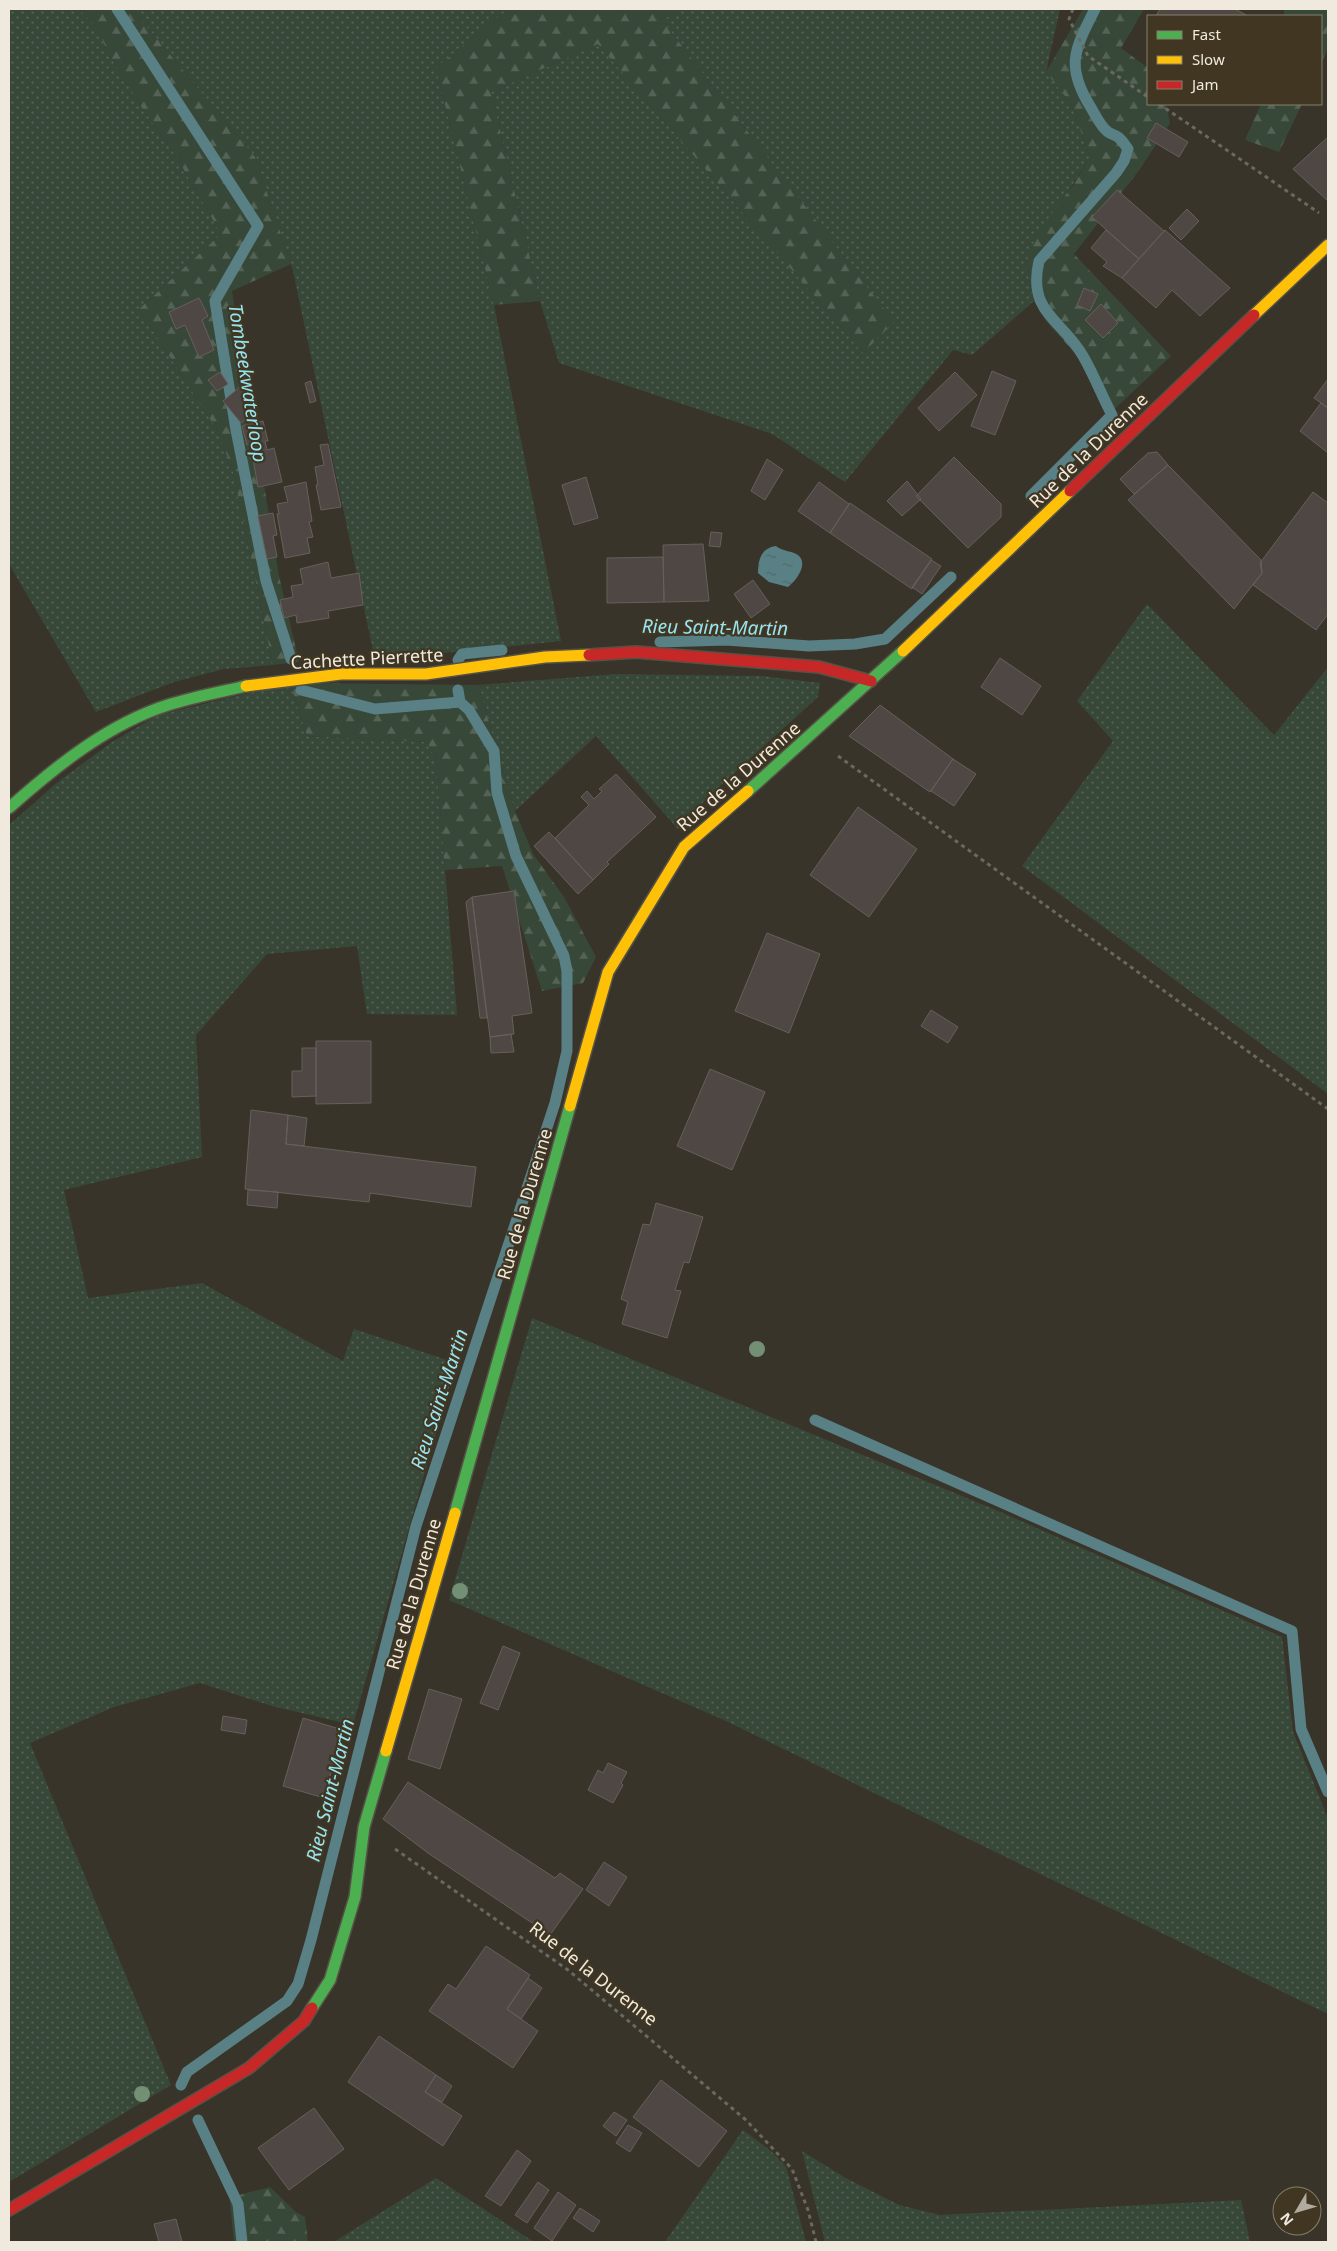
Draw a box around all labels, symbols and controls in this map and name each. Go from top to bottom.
legend [1147,15,1322,105]
text: Fast [1192,24,1221,44]
text: Slow [1192,49,1225,69]
text: Jam [1190,74,1219,94]
water label: Tombeekwaterloop [223,302,273,464]
street label: Rue de la Durenne [1023,387,1153,513]
water label: Rieu Saint-Martin [642,613,788,641]
street label: Cachette Pierrette [290,642,444,674]
street label: Rue de la Durenne [671,716,805,836]
street label: Rue de la Durenne [491,1126,557,1282]
water label: Rieu Saint-Martin [404,1325,474,1473]
street label: Rue de la Durenne [380,1516,446,1672]
water label: Rieu Saint-Martin [300,1716,360,1864]
street label: Rue de la Durenne [525,1915,663,2031]
north arrow [1272,2186,1322,2236]
text: N [1275,2209,1297,2230]

